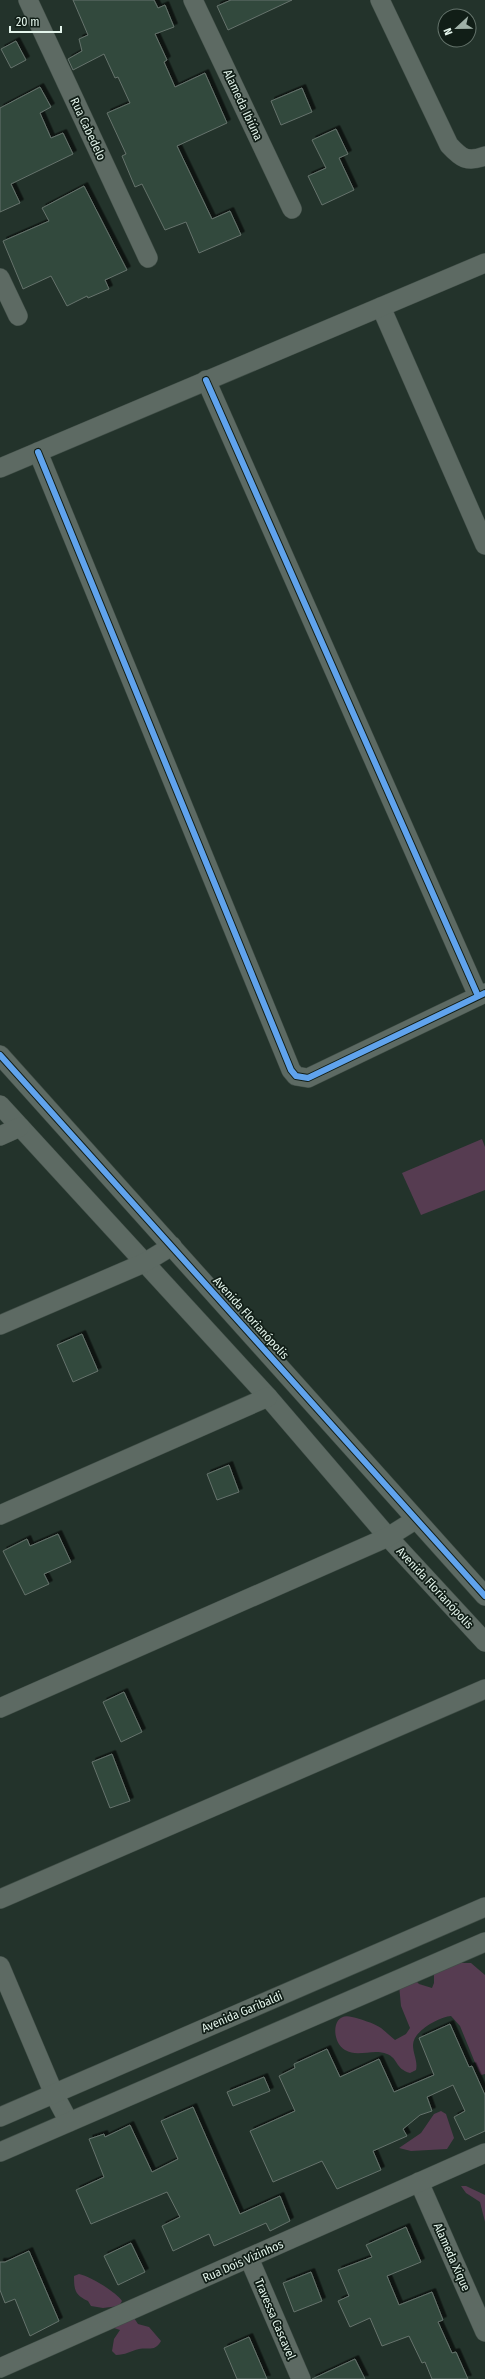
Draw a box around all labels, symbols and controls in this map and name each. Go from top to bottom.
scale bar [10,8,61,34]
north arrow [437,8,477,48]
text: 20 m [16,15,40,29]
text: N [441,26,455,37]
street label: Alameda Ibiúna [220,67,266,143]
street label: Rua Cabedelo [67,95,109,163]
street label: Avenida Florianópolis [210,1274,292,1362]
street label: Avenida Florianópolis [394,1544,476,1632]
street label: Avenida Garibaldi [199,1989,285,2035]
street label: Alameda Xique [431,2221,473,2293]
street label: Rua Dois Vizinhos [201,2237,285,2285]
street label: Travessa Cascavel [252,2276,298,2362]

